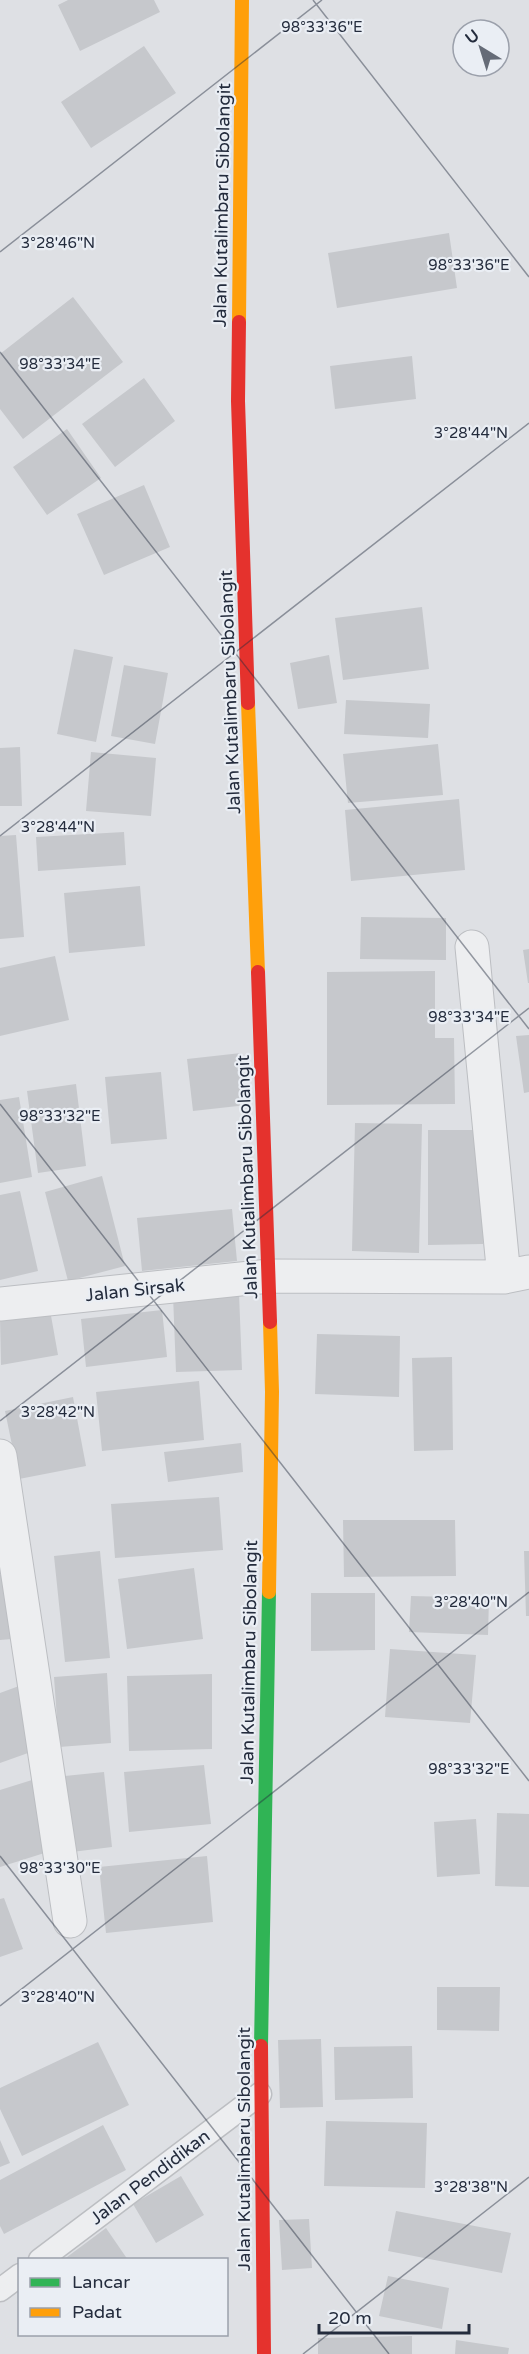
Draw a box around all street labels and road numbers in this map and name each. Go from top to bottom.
street label: Jalan Kutalimbaru Sibolangit [209,83,235,327]
street label: Jalan Kutalimbaru Sibolangit [215,569,245,814]
street label: Jalan Kutalimbaru Sibolangit [232,1054,262,1299]
street label: Jalan Sirsak [84,1274,186,1306]
street label: Jalan Kutalimbaru Sibolangit [236,1540,262,1784]
street label: Jalan Kutalimbaru Sibolangit [233,2027,255,2271]
street label: Jalan Pendidikan [86,2125,214,2229]

